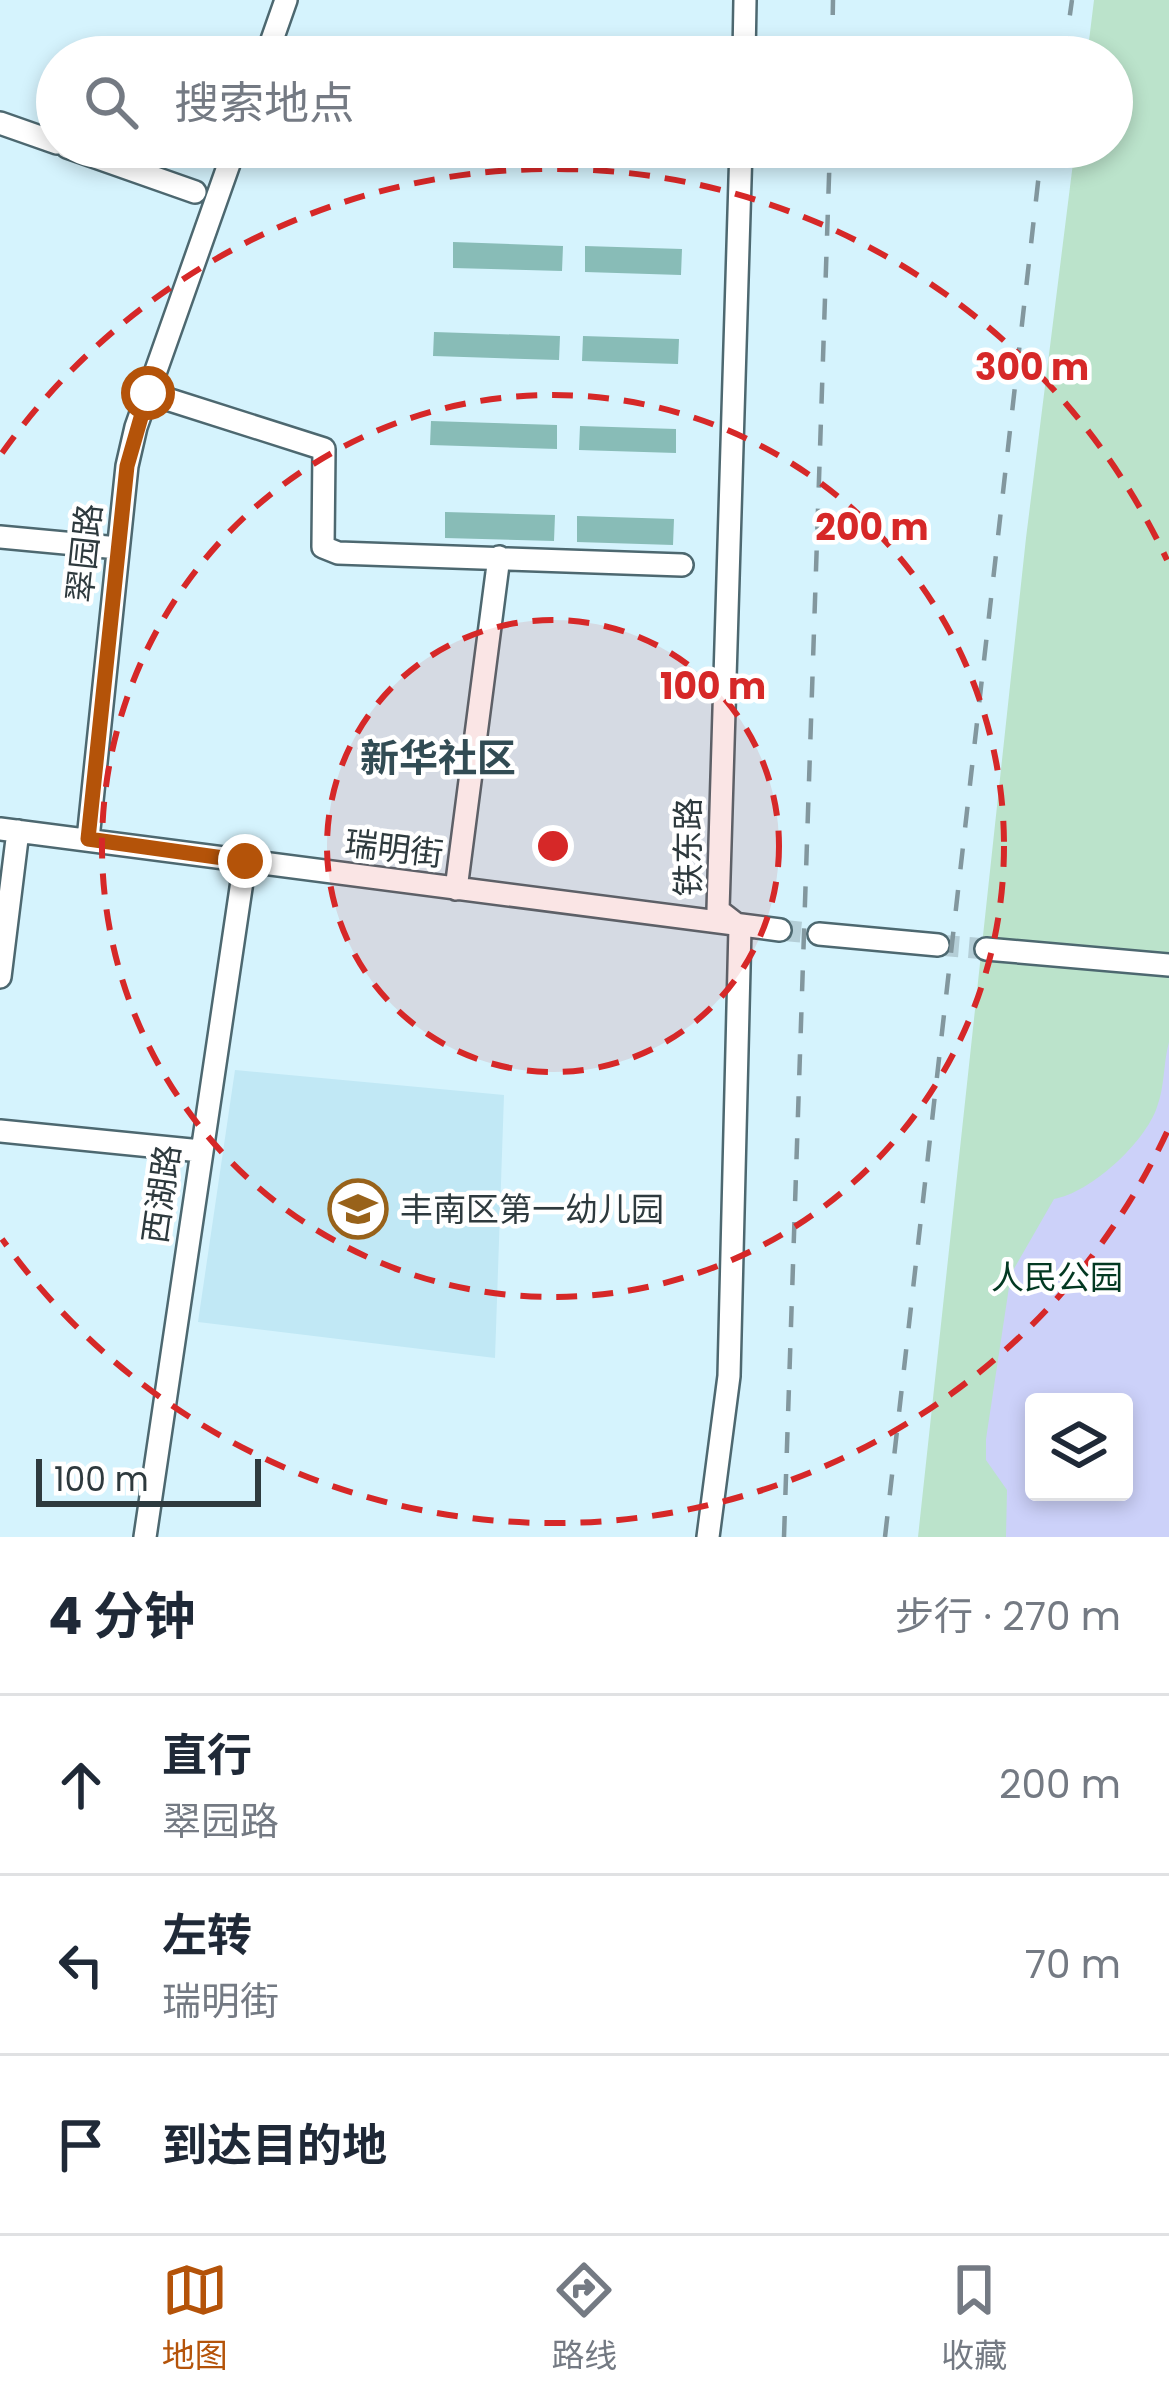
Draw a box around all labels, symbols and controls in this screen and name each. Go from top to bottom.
search box [36,36,1133,168]
icon: search [78,69,144,135]
text: 搜索地点 [174,72,354,135]
text: 300 m [975,342,1089,393]
route start [121,366,175,420]
street label: 翠园路 [56,501,113,605]
text: 200 m [815,502,929,553]
text: 100 m [660,661,766,712]
district label: 新华社区 [360,731,516,786]
street label: 铁东路 [665,798,712,897]
street label: 瑞明街 [342,819,446,878]
centre of rings [532,825,574,867]
route end [218,834,272,888]
street label: 西湖路 [131,1142,192,1246]
school or university icon: 丰南区第一幼儿园 [327,1178,389,1240]
place label: 丰南区第一幼儿园 [400,1186,664,1233]
park label: 人民公园 [991,1254,1123,1301]
map controls [1025,1393,1133,1501]
button: layers [1025,1393,1133,1501]
scale bar [36,1453,261,1506]
text: 100 m [54,1456,149,1503]
text: 4 分钟 [48,1580,195,1652]
text: 步行 · 270 m [895,1589,1121,1644]
text: 直行 [162,1724,252,1787]
icon: ahead [48,1752,114,1818]
text: 200 m [999,1757,1121,1812]
text: 翠园路 [162,1794,279,1849]
text: 左转 [162,1904,252,1967]
icon: left [48,1932,114,1998]
text: 70 m [1025,1937,1121,1992]
text: 瑞明街 [162,1974,279,2029]
icon: arrive [48,2112,114,2178]
text: 到达目的地 [162,2114,387,2177]
tab: 地图 [162,2257,228,2381]
tab: 路线 [551,2257,617,2381]
tab: 收藏 [941,2257,1007,2381]

